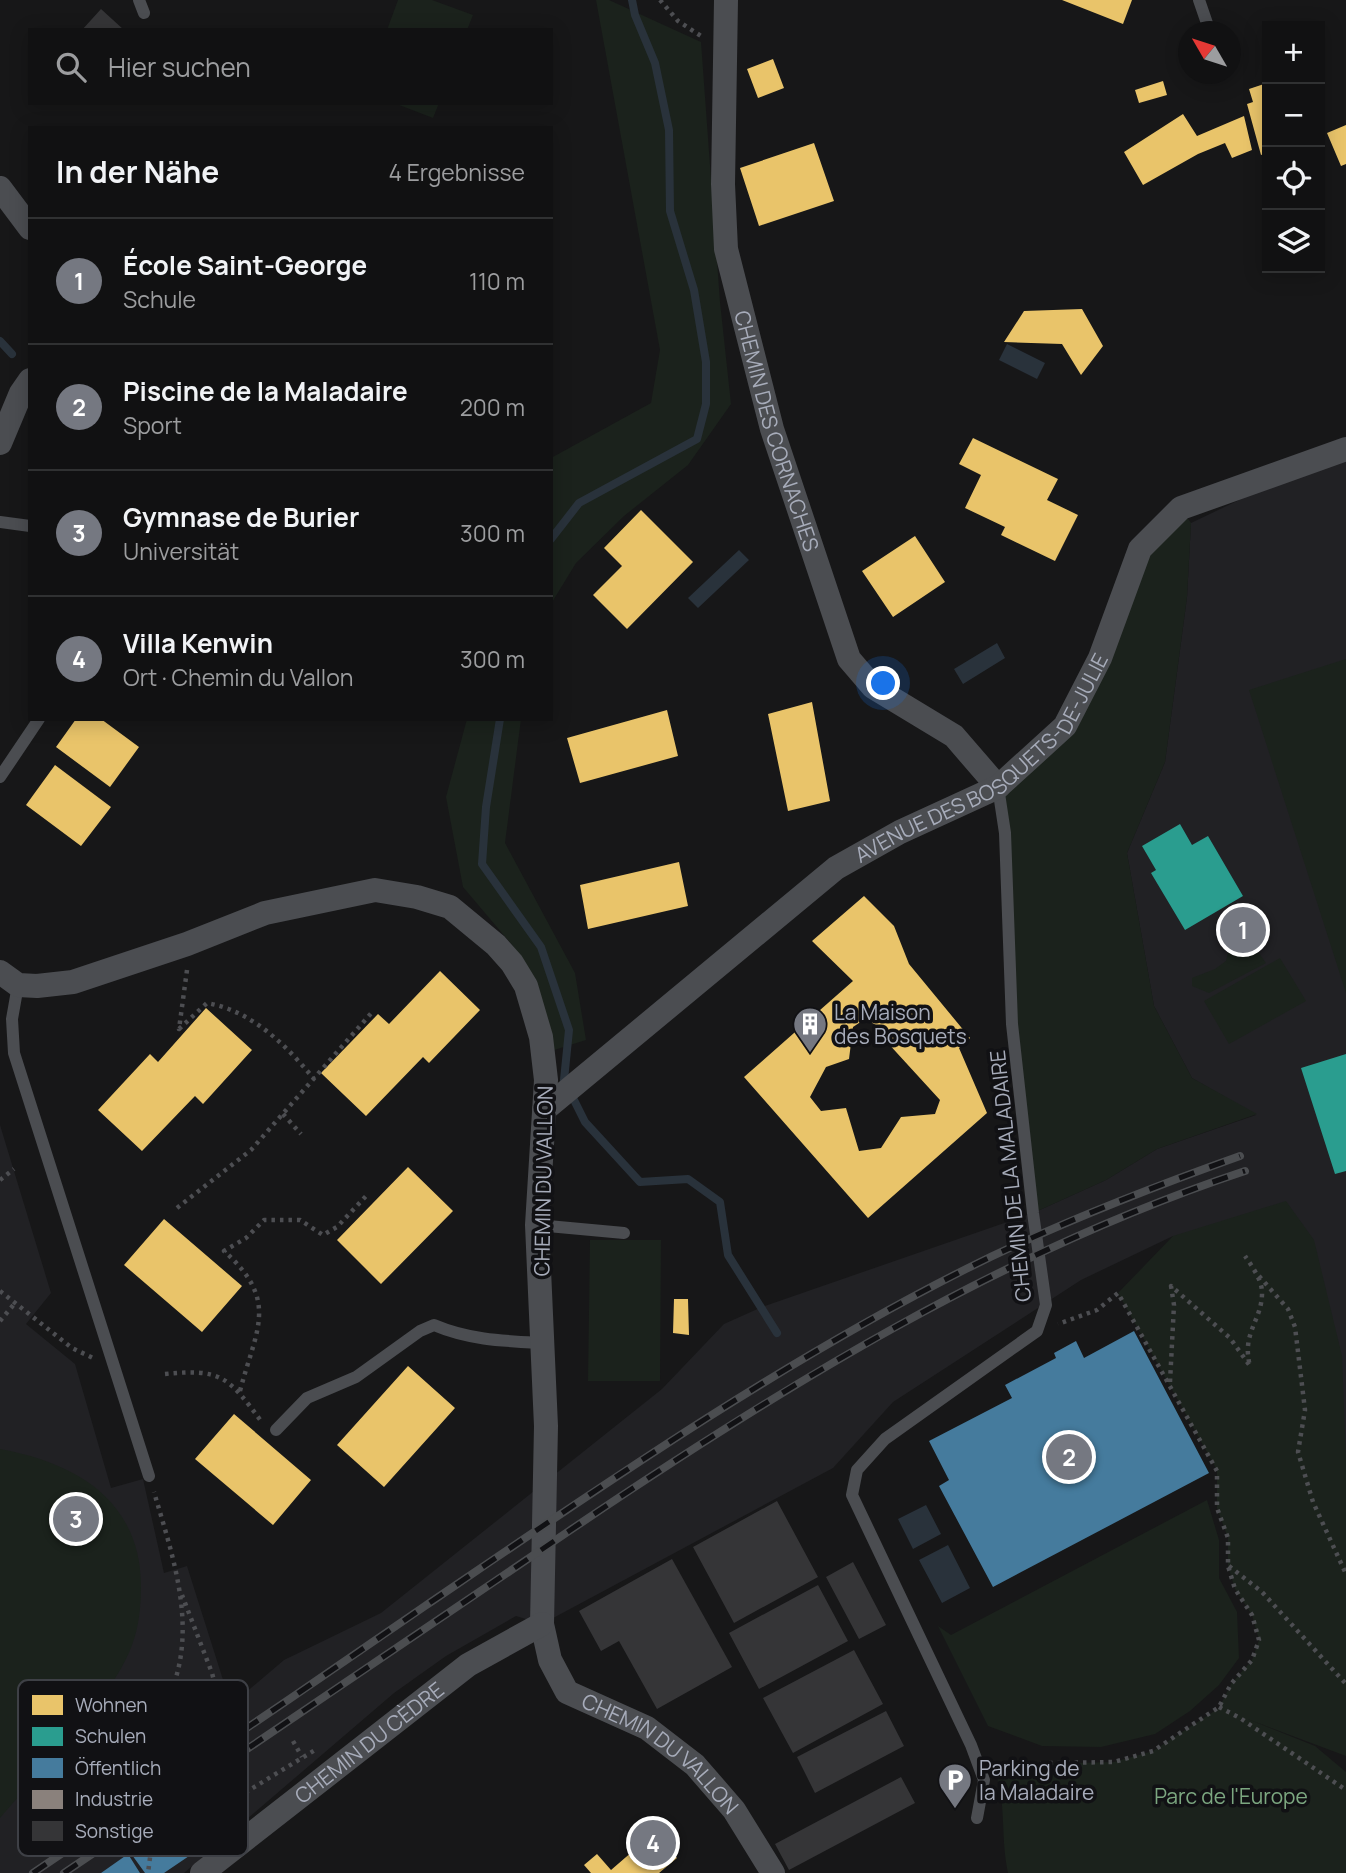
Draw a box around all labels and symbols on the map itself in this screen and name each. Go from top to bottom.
north arrow [1178,21,1241,84]
street label: CHEMIN DES CORNACHES [728,308,826,555]
street label: AVENUE DES BOSQUETS-DE-JULIE [849,648,1114,869]
your location [866,666,900,700]
pin: 1 [1220,904,1266,956]
place label: La Maison des Bosquets [834,998,967,1050]
building icon: La Maison des Bosquets [791,1005,829,1054]
street label: CHEMIN DE LA MALADAIRE [983,1049,1037,1303]
street label: CHEMIN DU VALLON [527,1085,559,1277]
pin: 2 [1046,1431,1092,1483]
pin: 3 [53,1493,99,1545]
street label: CHEMIN DU CÈDRE [289,1675,449,1809]
legend [18,1680,248,1856]
street label: CHEMIN DU VALLON [578,1687,745,1820]
text: Wohnen [75,1692,148,1718]
text: Schulen [75,1723,146,1749]
place label: Parking de la Maladaire [979,1754,1094,1806]
text: Öffentlich [75,1755,161,1781]
parking icon: Parking de la Maladaire [936,1761,974,1810]
park label: Parc de l'Europe [1154,1782,1308,1810]
text: Industrie [75,1786,153,1812]
pin: 4 [630,1817,676,1869]
text: Sonstige [75,1818,154,1844]

